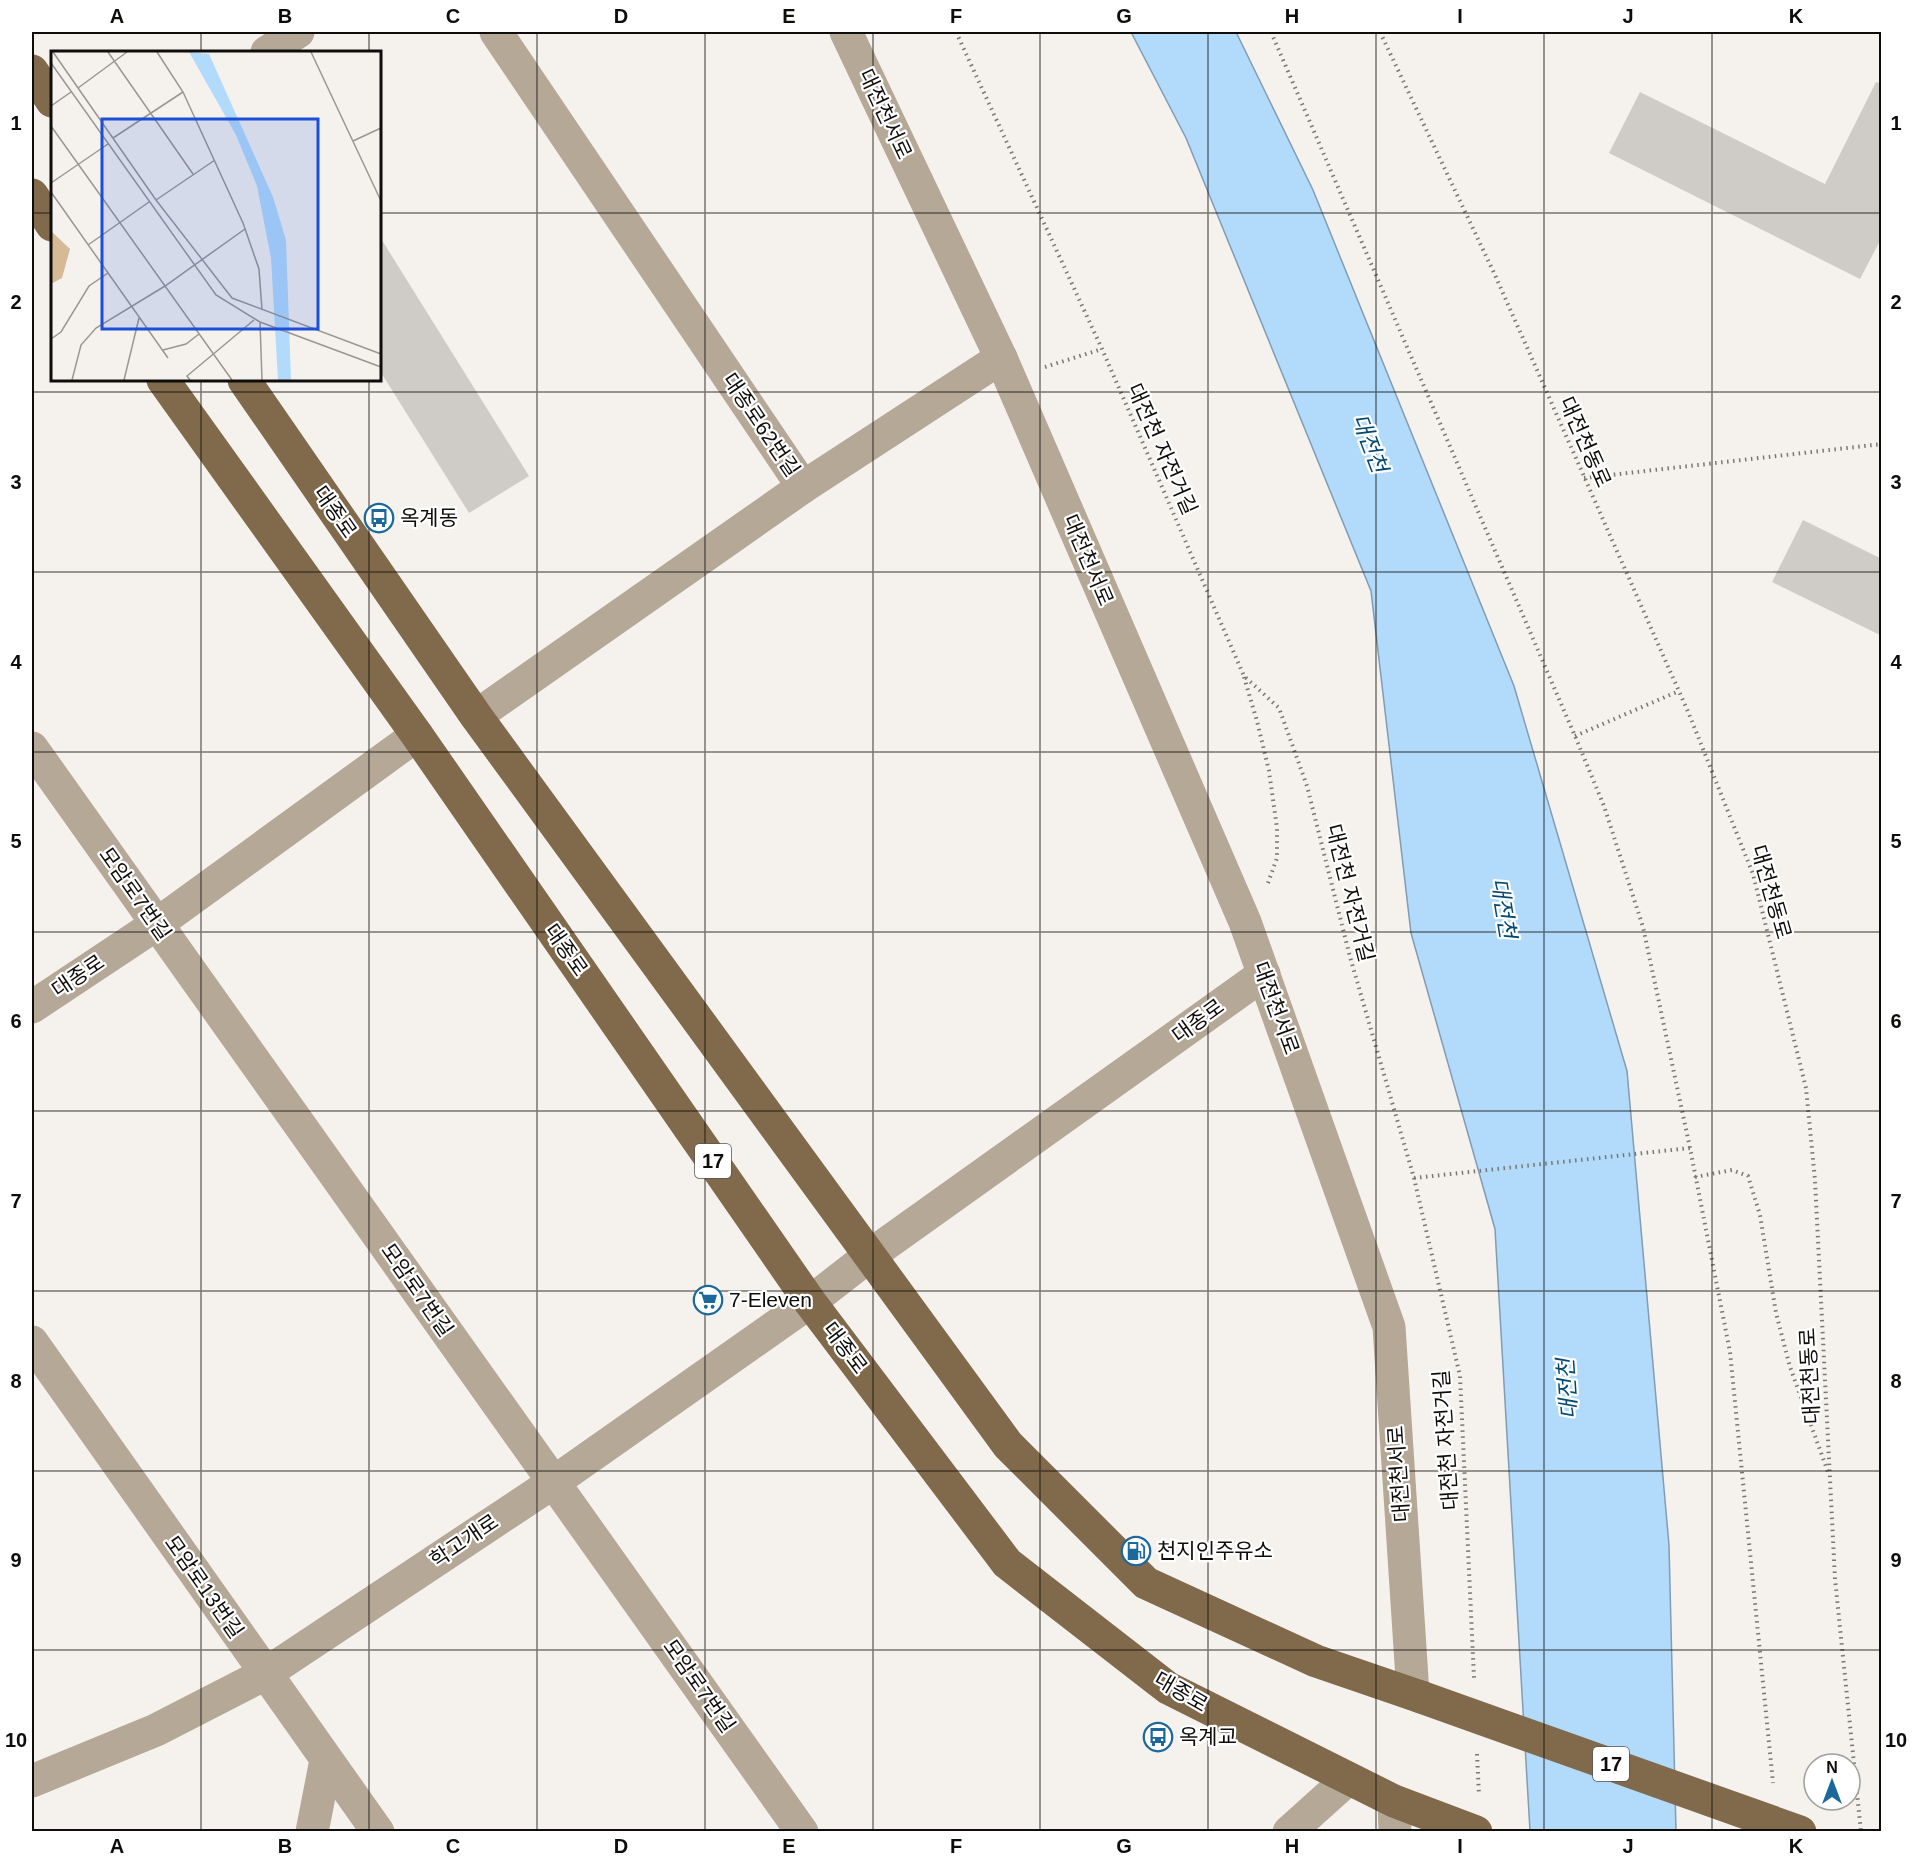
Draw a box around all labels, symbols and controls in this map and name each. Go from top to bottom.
text: A [110,5,124,27]
text: B [278,5,292,27]
text: C [446,5,460,27]
text: D [614,5,628,27]
text: E [782,5,796,27]
text: F [950,5,962,27]
text: G [1116,5,1132,27]
text: H [1285,5,1299,27]
text: I [1457,5,1463,27]
text: J [1622,5,1634,27]
text: K [1789,5,1804,27]
inset map [51,51,381,381]
street label: 대전천서로 [855,65,916,162]
text: 1 [10,112,22,134]
text: 1 [1890,112,1902,134]
text: 2 [10,291,22,313]
text: 2 [1890,291,1902,313]
street label: 대종로62번길 [718,369,804,481]
street label: 대전천 자전거길 [1123,380,1202,518]
street label: 대전천동로 [1555,393,1616,491]
water label: 대전천 [1347,410,1393,479]
text: 3 [10,471,22,493]
text: 3 [1890,471,1902,493]
street label: 대종로 [309,481,361,542]
bus stop icon: 옥계동 [363,502,395,534]
place label: 옥계동 [400,506,458,529]
street label: 대전천서로 [1059,511,1118,609]
text: 4 [10,651,22,673]
text: 4 [1890,651,1902,673]
street label: 대전천 자전거길 [1322,822,1379,964]
text: 5 [10,830,22,852]
text: 5 [1890,830,1902,852]
street label: 대전천동로 [1747,842,1796,941]
street label: 모암로7번길 [95,843,176,945]
water label: 대전천 [1486,876,1521,943]
street label: 대종로 [540,919,592,980]
street label: 대종로 [47,950,108,1001]
street label: 대전천서로 [1249,959,1304,1057]
street label: 대종로 [1167,994,1228,1047]
text: 6 [10,1010,22,1032]
text: 6 [1890,1010,1902,1032]
road number: 17 [695,1144,731,1178]
text: 7 [10,1190,22,1212]
text: 7 [1890,1190,1902,1212]
street label: 모암로7번길 [377,1239,458,1341]
supermarket icon: 7-Eleven [692,1284,724,1316]
place label: 7-Eleven [729,1288,812,1311]
street label: 대종로 [819,1318,872,1378]
street label: 대전천동로 [1795,1327,1824,1425]
water label: 대전천 [1553,1355,1582,1420]
street label: 대전천 자전거길 [1429,1369,1462,1511]
text: 8 [10,1370,22,1392]
text: 8 [1890,1370,1902,1392]
street label: 대전천서로 [1384,1425,1413,1523]
street label: 학고개로 [425,1509,502,1572]
street label: 모암로13번길 [161,1531,248,1642]
fuel station icon: 천지인주유소 [1120,1535,1152,1567]
place label: 천지인주유소 [1157,1539,1273,1562]
text: 9 [10,1549,22,1571]
text: 9 [1890,1549,1902,1571]
street label: 모암로7번길 [659,1635,740,1737]
street label: 대종로 [1150,1667,1212,1716]
bus stop icon: 옥계교 [1142,1721,1174,1753]
place label: 옥계교 [1179,1725,1237,1748]
text: 10 [5,1729,27,1751]
text: 10 [1885,1729,1907,1751]
road number: 17 [1593,1747,1629,1781]
north arrow [1802,1752,1862,1812]
text: N [1826,1759,1838,1776]
text: A [110,1835,124,1857]
text: B [278,1835,292,1857]
text: C [446,1835,460,1857]
text: D [614,1835,628,1857]
text: E [782,1835,796,1857]
text: F [950,1835,962,1857]
text: G [1116,1835,1132,1857]
text: H [1285,1835,1299,1857]
text: I [1457,1835,1463,1857]
text: J [1622,1835,1634,1857]
text: K [1789,1835,1804,1857]

